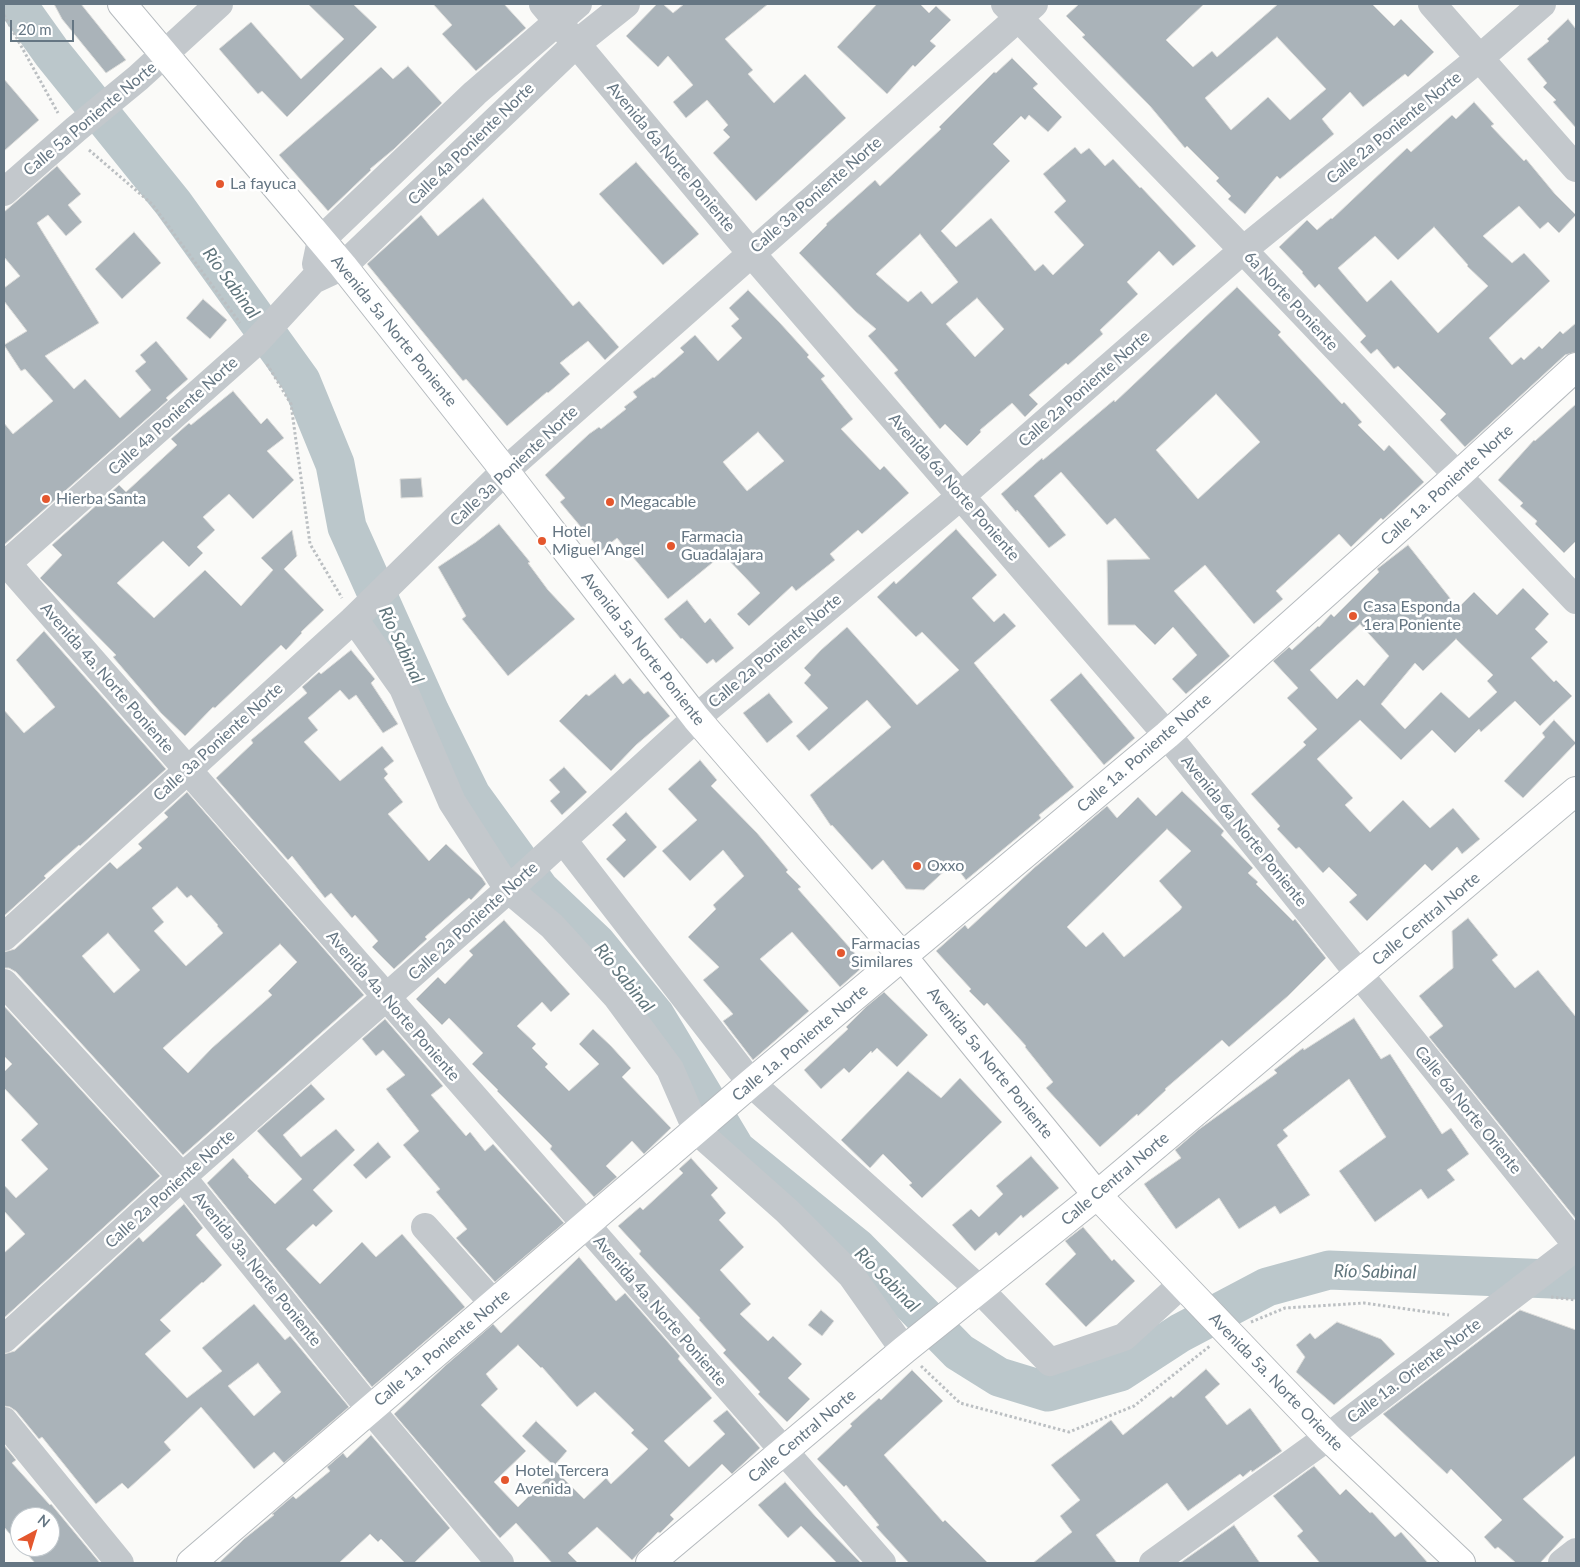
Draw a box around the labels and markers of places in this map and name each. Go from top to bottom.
place label: La fayuca [230,174,296,194]
marker: La fayuca [214,178,226,190]
place label: Hierba Santa [56,489,146,509]
place label: Megacable [620,492,696,512]
marker: Hierba Santa [40,493,52,505]
marker: Megacable [604,496,616,508]
place label: Hotel Miguel Angel [552,522,644,560]
place label: Farmacia Guadalajara [681,527,764,565]
marker: Hotel Miguel Angel [536,535,548,547]
marker: Farmacia Guadalajara [665,540,677,552]
place label: Casa Esponda 1era Poniente [1363,597,1461,635]
marker: Casa Esponda 1era Poniente [1347,610,1359,622]
place label: Oxxo [927,856,964,876]
marker: Oxxo [911,860,923,872]
place label: Farmacias Similares [851,934,920,972]
marker: Farmacias Similares [835,947,847,959]
place label: Hotel Tercera Avenida [515,1461,609,1499]
marker: Hotel Tercera Avenida [499,1474,511,1486]

